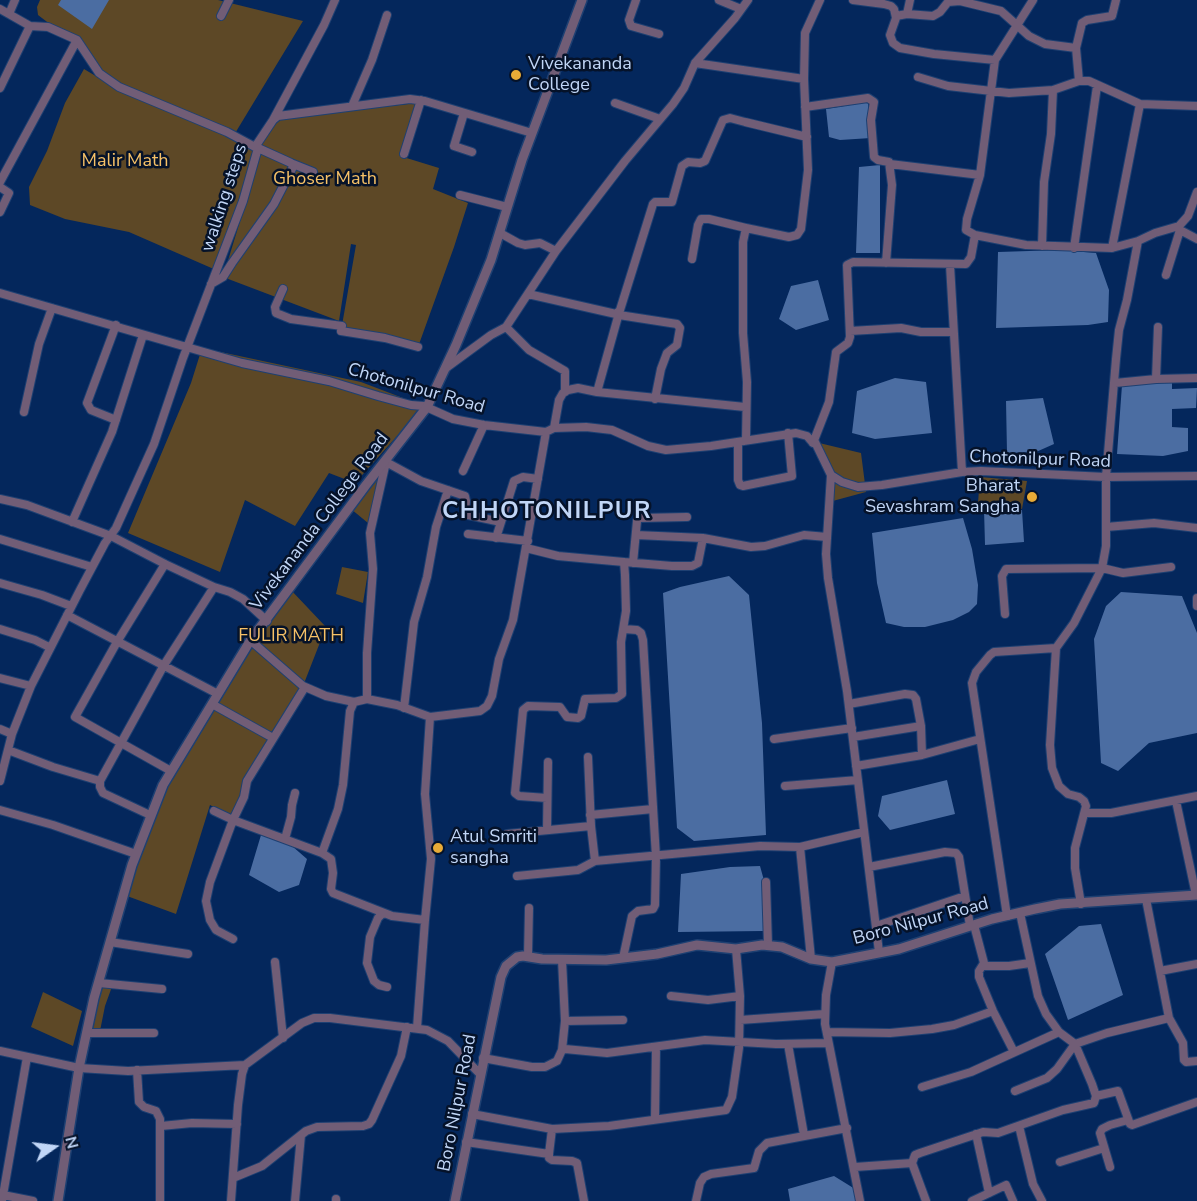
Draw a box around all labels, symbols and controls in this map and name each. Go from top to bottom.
place label: Vivekananda College [528,54,632,97]
marker: Vivekananda College [509,68,523,82]
street label: walking steps [197,141,253,255]
park label: Malir Math [82,151,168,173]
park label: Ghoser Math [273,169,377,191]
street label: Chotonilpur Road [345,359,487,419]
street label: Vivekananda College Road [246,429,394,615]
street label: Chotonilpur Road [969,447,1111,473]
place label: Bharat Sevashram Sangha [865,476,1020,518]
marker: Bharat Sevashram Sangha [1025,490,1039,504]
district label: CHHOTONILPUR [442,498,652,526]
park label: FULIR MATH [238,626,344,648]
place label: Atul Smriti sangha [450,827,537,870]
marker: Atul Smriti sangha [431,841,445,855]
street label: Boro Nilpur Road [851,894,991,950]
street label: Boro Nilpur Road [434,1032,482,1174]
north arrow [24,1117,84,1177]
text: N [59,1134,84,1151]

